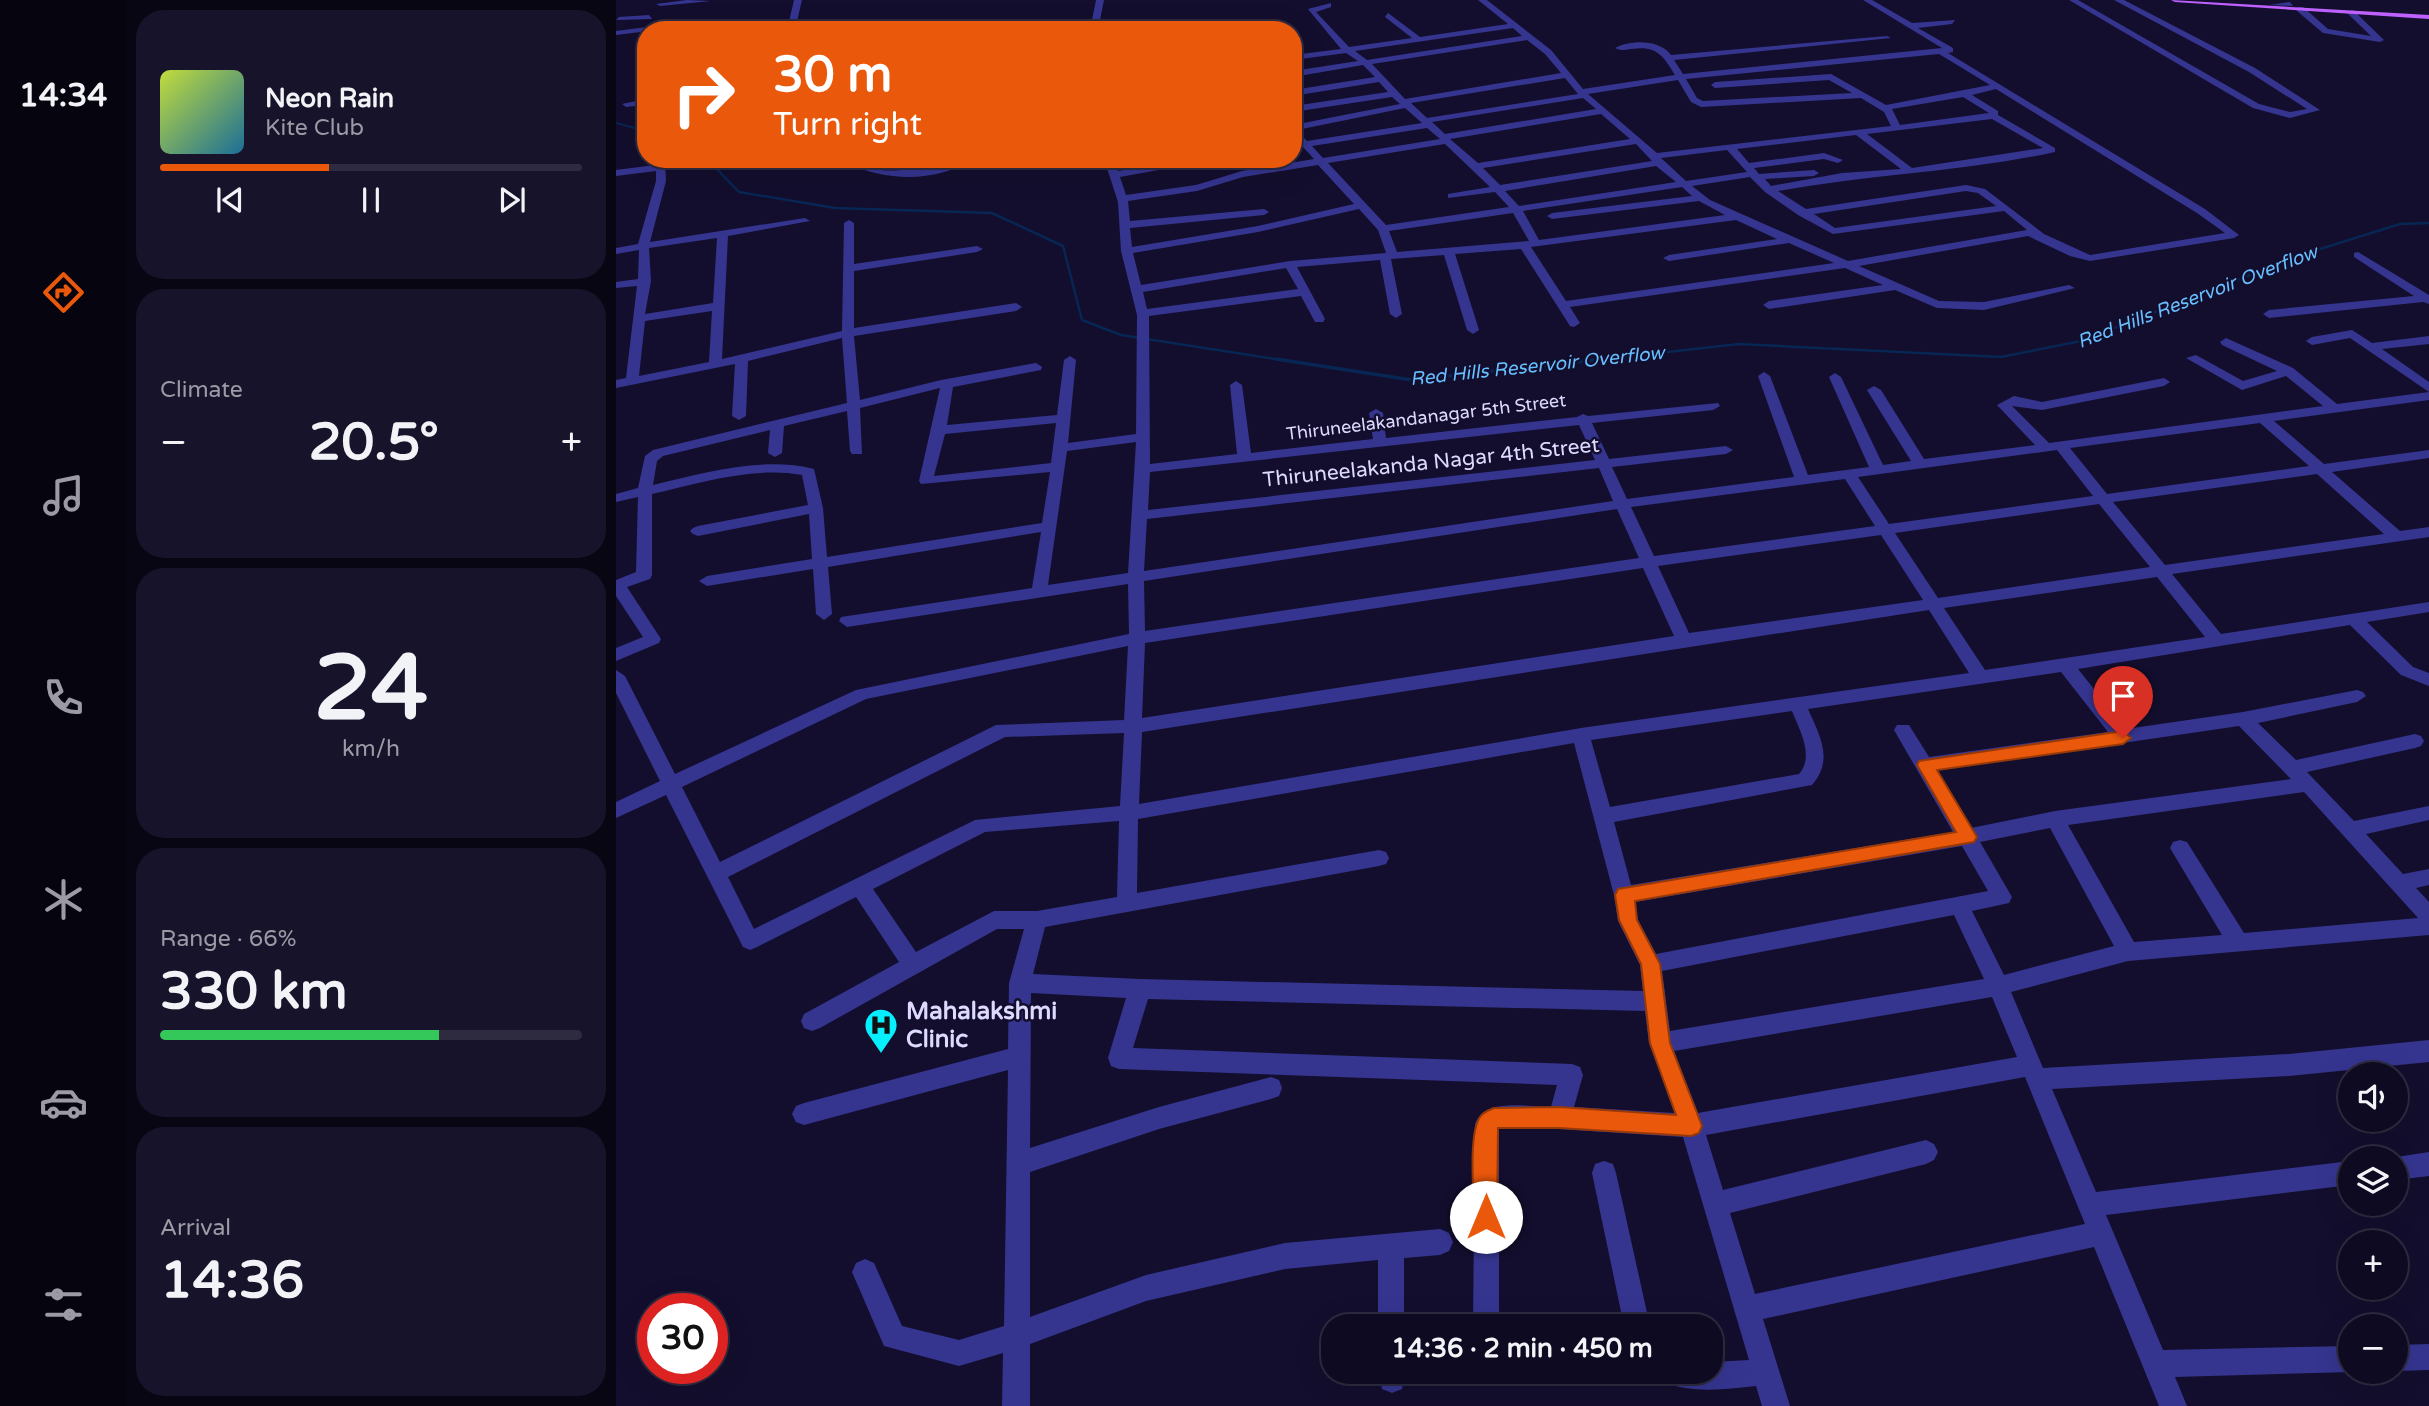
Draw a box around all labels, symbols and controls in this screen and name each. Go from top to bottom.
text: 30 m [773,46,892,105]
icon: right [658,49,749,140]
text: 14:34 [19,77,107,115]
text: Neon Rain [265,83,394,114]
text: Turn right [773,106,922,144]
text: Kite Club [265,114,364,142]
icon: previous [211,181,249,219]
icon: pause [352,181,390,219]
icon: next [493,181,531,219]
water label: Red Hills Reservoir Overflow [2074,240,2322,353]
icon: directions [39,268,88,317]
water label: Red Hills Reservoir Overflow [1409,342,1667,390]
text: Climate [160,376,243,404]
street label: Thiruneelakandanagar 5th Street [1285,389,1567,445]
text: 20.5° [309,411,439,474]
text: − [160,420,187,466]
text: + [561,420,582,466]
street label: Thiruneelakanda Nagar 4th Street [1262,432,1601,493]
icon: music [39,471,88,520]
text: 24 [314,634,428,744]
pin [2093,666,2153,738]
icon: phone [39,673,88,722]
icon: arrive [2104,677,2142,715]
text: km/h [342,735,400,763]
icon: climate [39,875,88,924]
text: Range · 66% [160,925,296,953]
text: 330 km [160,960,348,1023]
place label: Mahalakshmi Clinic [906,997,1057,1054]
hospital icon: Mahalakshmi Clinic [862,1006,900,1055]
map controls [2338,1062,2408,1384]
button: sound [2338,1062,2408,1132]
icon: car [39,1078,88,1127]
button: layers [2338,1146,2408,1216]
position arrow [1449,1180,1523,1254]
text: Arrival [160,1214,231,1242]
button: + [2338,1230,2408,1300]
text: 14:36 [160,1249,304,1312]
icon: filters [39,1280,88,1329]
speed limit sign: 30 [637,1293,728,1384]
button: − [2338,1314,2408,1384]
text: 14:36 · 2 min · 450 m [1391,1333,1653,1364]

